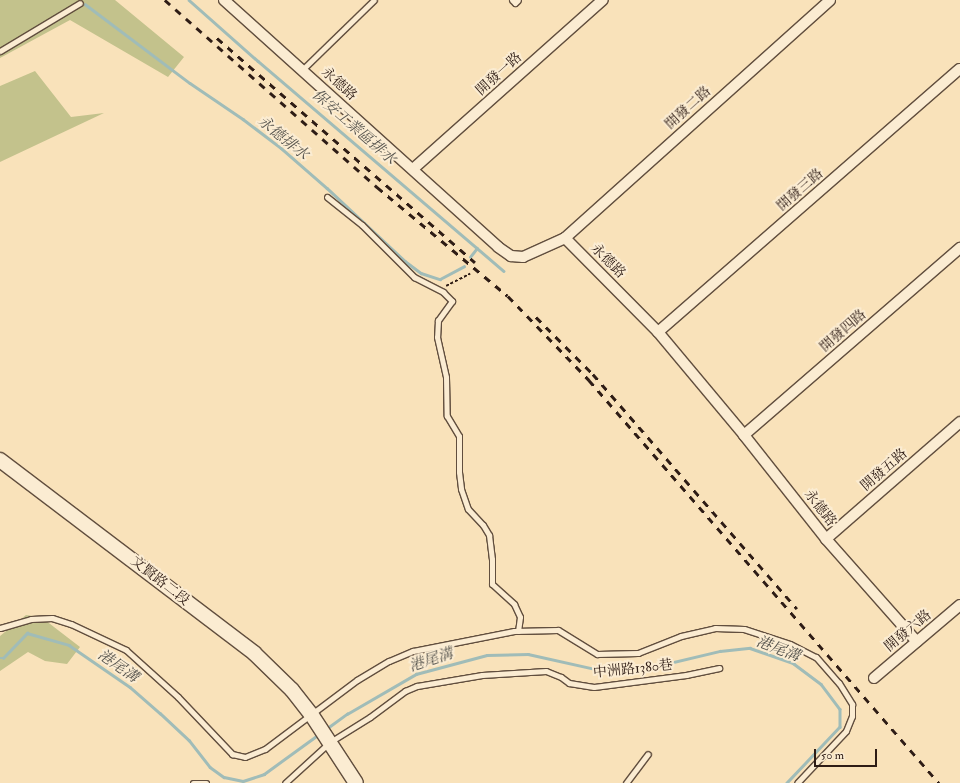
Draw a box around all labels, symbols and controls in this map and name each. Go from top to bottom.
street label: 開發一路 [473,49,525,99]
street label: 永德路 [318,64,360,104]
street label: 開發二路 [662,83,714,133]
water label: 保安工業區排水 [308,86,400,168]
water label: 永德排水 [254,112,312,164]
street label: 開發三路 [773,165,827,215]
street label: 永德路 [587,240,629,282]
street label: 開發四路 [816,306,870,356]
street label: 開發五路 [857,445,911,495]
street label: 永德路 [800,486,840,530]
street label: 文賢路二段 [127,553,193,609]
street label: 開發六路 [881,607,935,655]
water label: 港尾溝 [754,633,802,665]
water label: 港尾溝 [407,644,455,676]
water label: 港尾溝 [94,646,142,686]
street label: 中洲路1380巷 [592,656,674,682]
scale bar [816,741,879,767]
text: 50 m [821,748,844,763]

